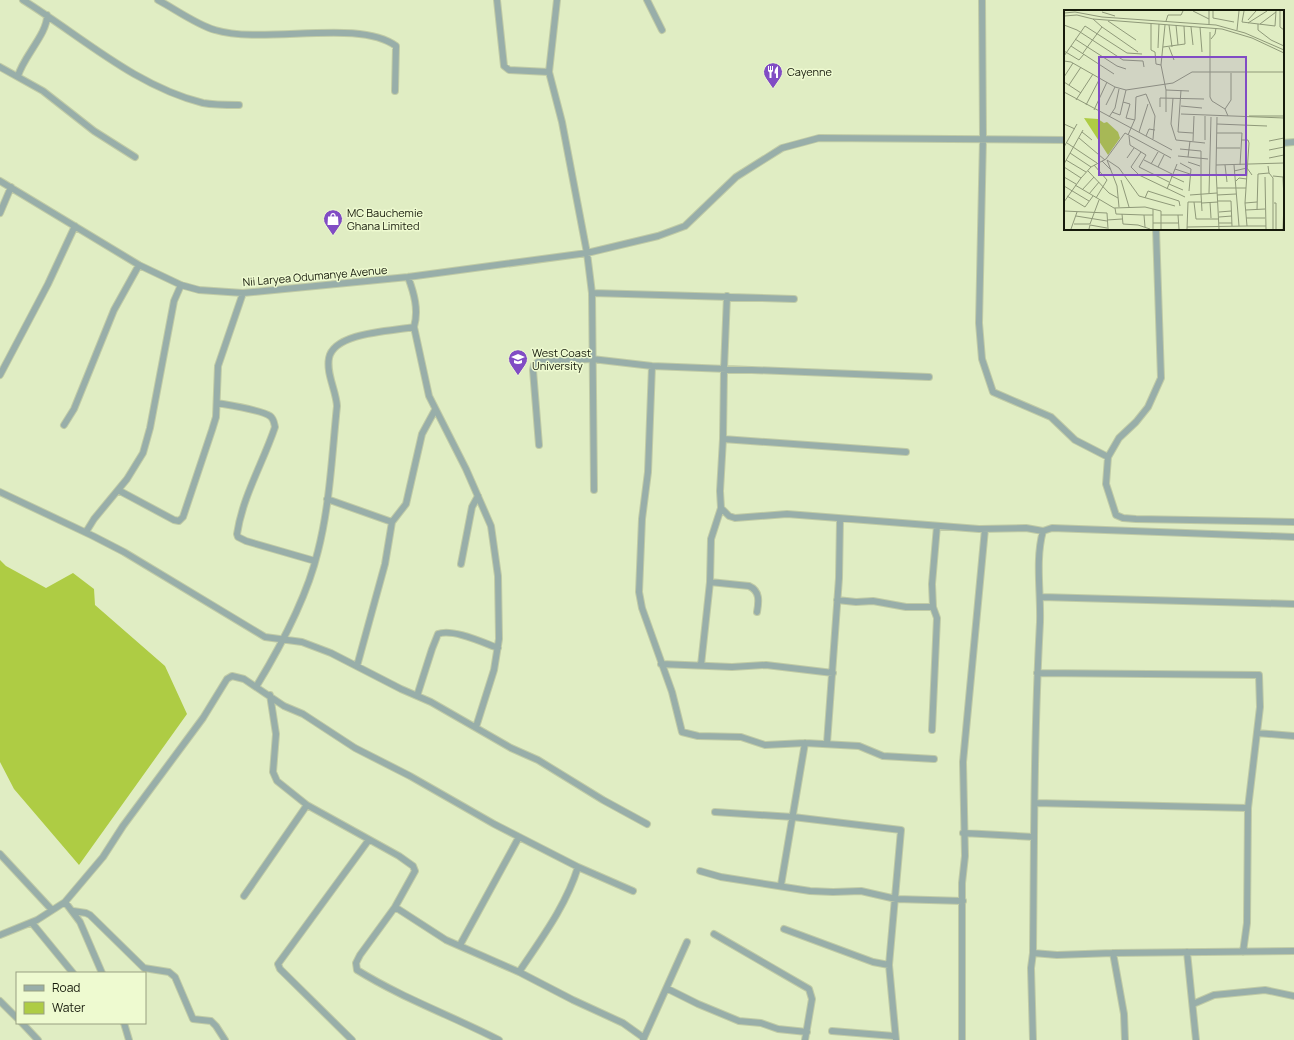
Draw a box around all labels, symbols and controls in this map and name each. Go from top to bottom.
inset map [1064,10,1284,230]
restaurant icon: Cayenne [762,61,784,89]
place label: Cayenne [787,64,833,79]
place label: MC Bauchemie Ghana Limited [347,205,423,233]
shop icon: MC Bauchemie Ghana Limited [322,208,344,236]
street label: Nii Laryea Odumanye Avenue [242,262,389,289]
place label: West Coast University [532,345,591,373]
school or university icon: West Coast University [507,348,529,376]
legend [16,972,146,1024]
text: Road [52,979,80,996]
text: Water [52,999,86,1016]

